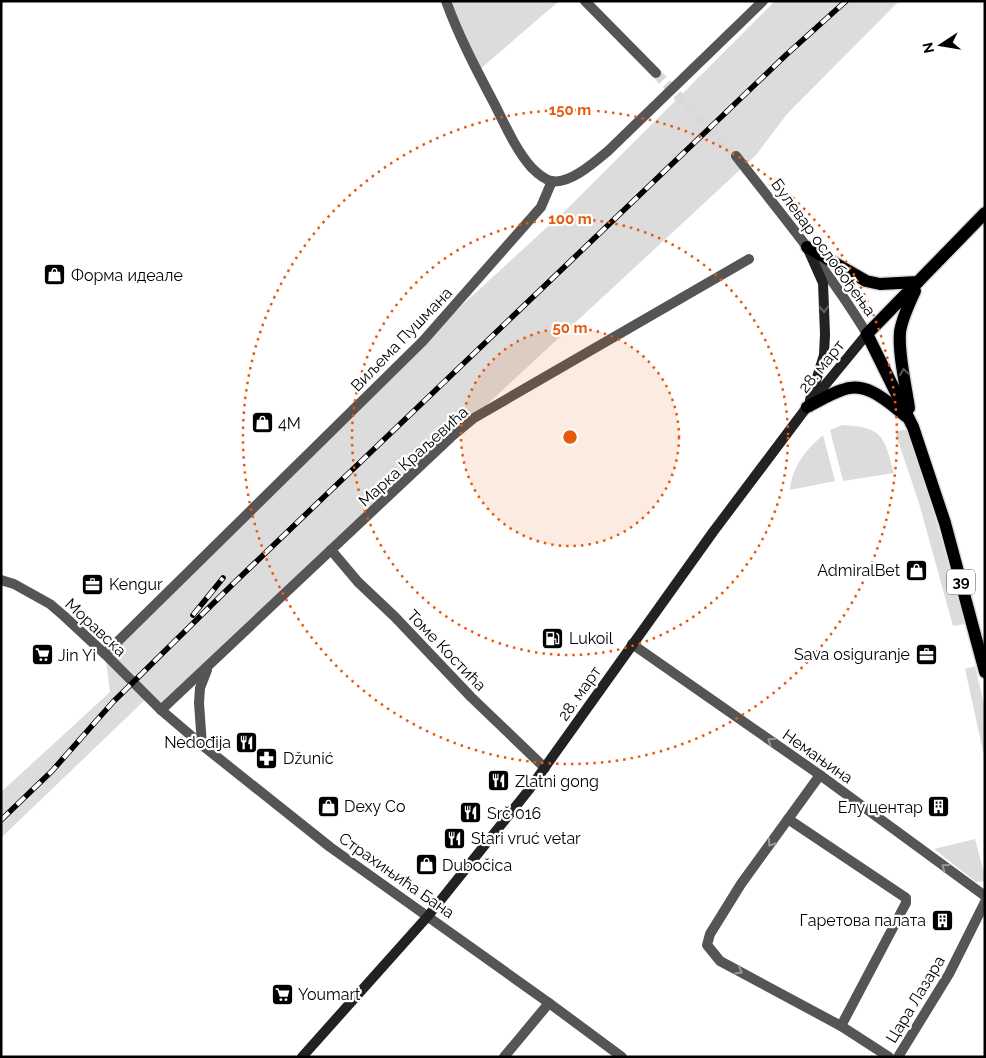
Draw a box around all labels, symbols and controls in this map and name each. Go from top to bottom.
north arrow [916,20,966,70]
text: N [919,41,937,55]
text: 150 m [549,101,591,119]
street label: Булевар ослобођења [767,175,880,320]
text: 100 m [548,210,592,228]
shop icon: Форма идеале [43,263,67,287]
place label: Форма идеале [71,266,183,285]
street label: Виљема Пушмана [347,283,456,395]
one-way arrow [819,306,830,314]
text: 50 m [552,319,588,337]
street label: 28. март [794,336,849,397]
one-way arrow [899,367,910,375]
street label: Марка Краљевића [355,402,472,511]
shop icon: 4M [250,411,274,435]
place label: 4M [278,414,301,433]
centre of rings [561,428,579,446]
shop icon: AdmiralBet [904,558,928,582]
place label: AdmiralBet [817,561,901,580]
road number: 39 [947,570,975,594]
office icon: Kengur [81,572,105,596]
place label: Kengur [109,575,163,594]
street label: Моравска [61,594,130,660]
street label: Томе Костића [403,606,490,695]
fuel station icon: Lukoil [541,626,565,650]
place label: Lukoil [569,629,614,648]
office icon: Sava osiguranje [914,642,938,666]
supermarket icon: Jin Yi [30,643,54,667]
place label: Sava osiguranje [794,645,910,664]
place label: Jin Yi [58,646,96,665]
street label: 28. март [554,662,605,724]
street label: Немањина [779,725,857,788]
restaurant icon: Nedođija [235,730,259,754]
place label: Nedođija [164,733,231,752]
one-way arrow [768,738,777,747]
pharmacy icon: Džunić [255,746,279,770]
place label: Džunić [283,749,334,768]
restaurant icon: Zlatni gong [487,769,511,793]
place label: Zlatni gong [515,772,599,791]
shop icon: Dexy Co [316,794,340,818]
building icon: Елу центар [927,795,951,819]
place label: Dexy Co [344,797,405,816]
place label: Елу центар [838,798,923,817]
restaurant icon: Srč 016 [459,801,483,825]
place label: Srč 016 [487,804,541,823]
restaurant icon: Stari vruć vetar [443,826,467,850]
street label: Страхињића Бана [335,828,458,922]
place label: Stari vruć vetar [471,829,581,848]
one-way arrow [768,837,777,847]
shop icon: Dubočica [414,853,438,877]
place label: Dubočica [442,856,512,875]
one-way arrow [942,864,951,873]
building icon: Гаретова палата [930,908,954,932]
place label: Гаретова палата [799,911,926,930]
street label: Цара Лазара [882,952,949,1046]
one-way arrow [733,965,742,975]
supermarket icon: Youmart [270,982,294,1006]
place label: Youmart [298,985,361,1004]

